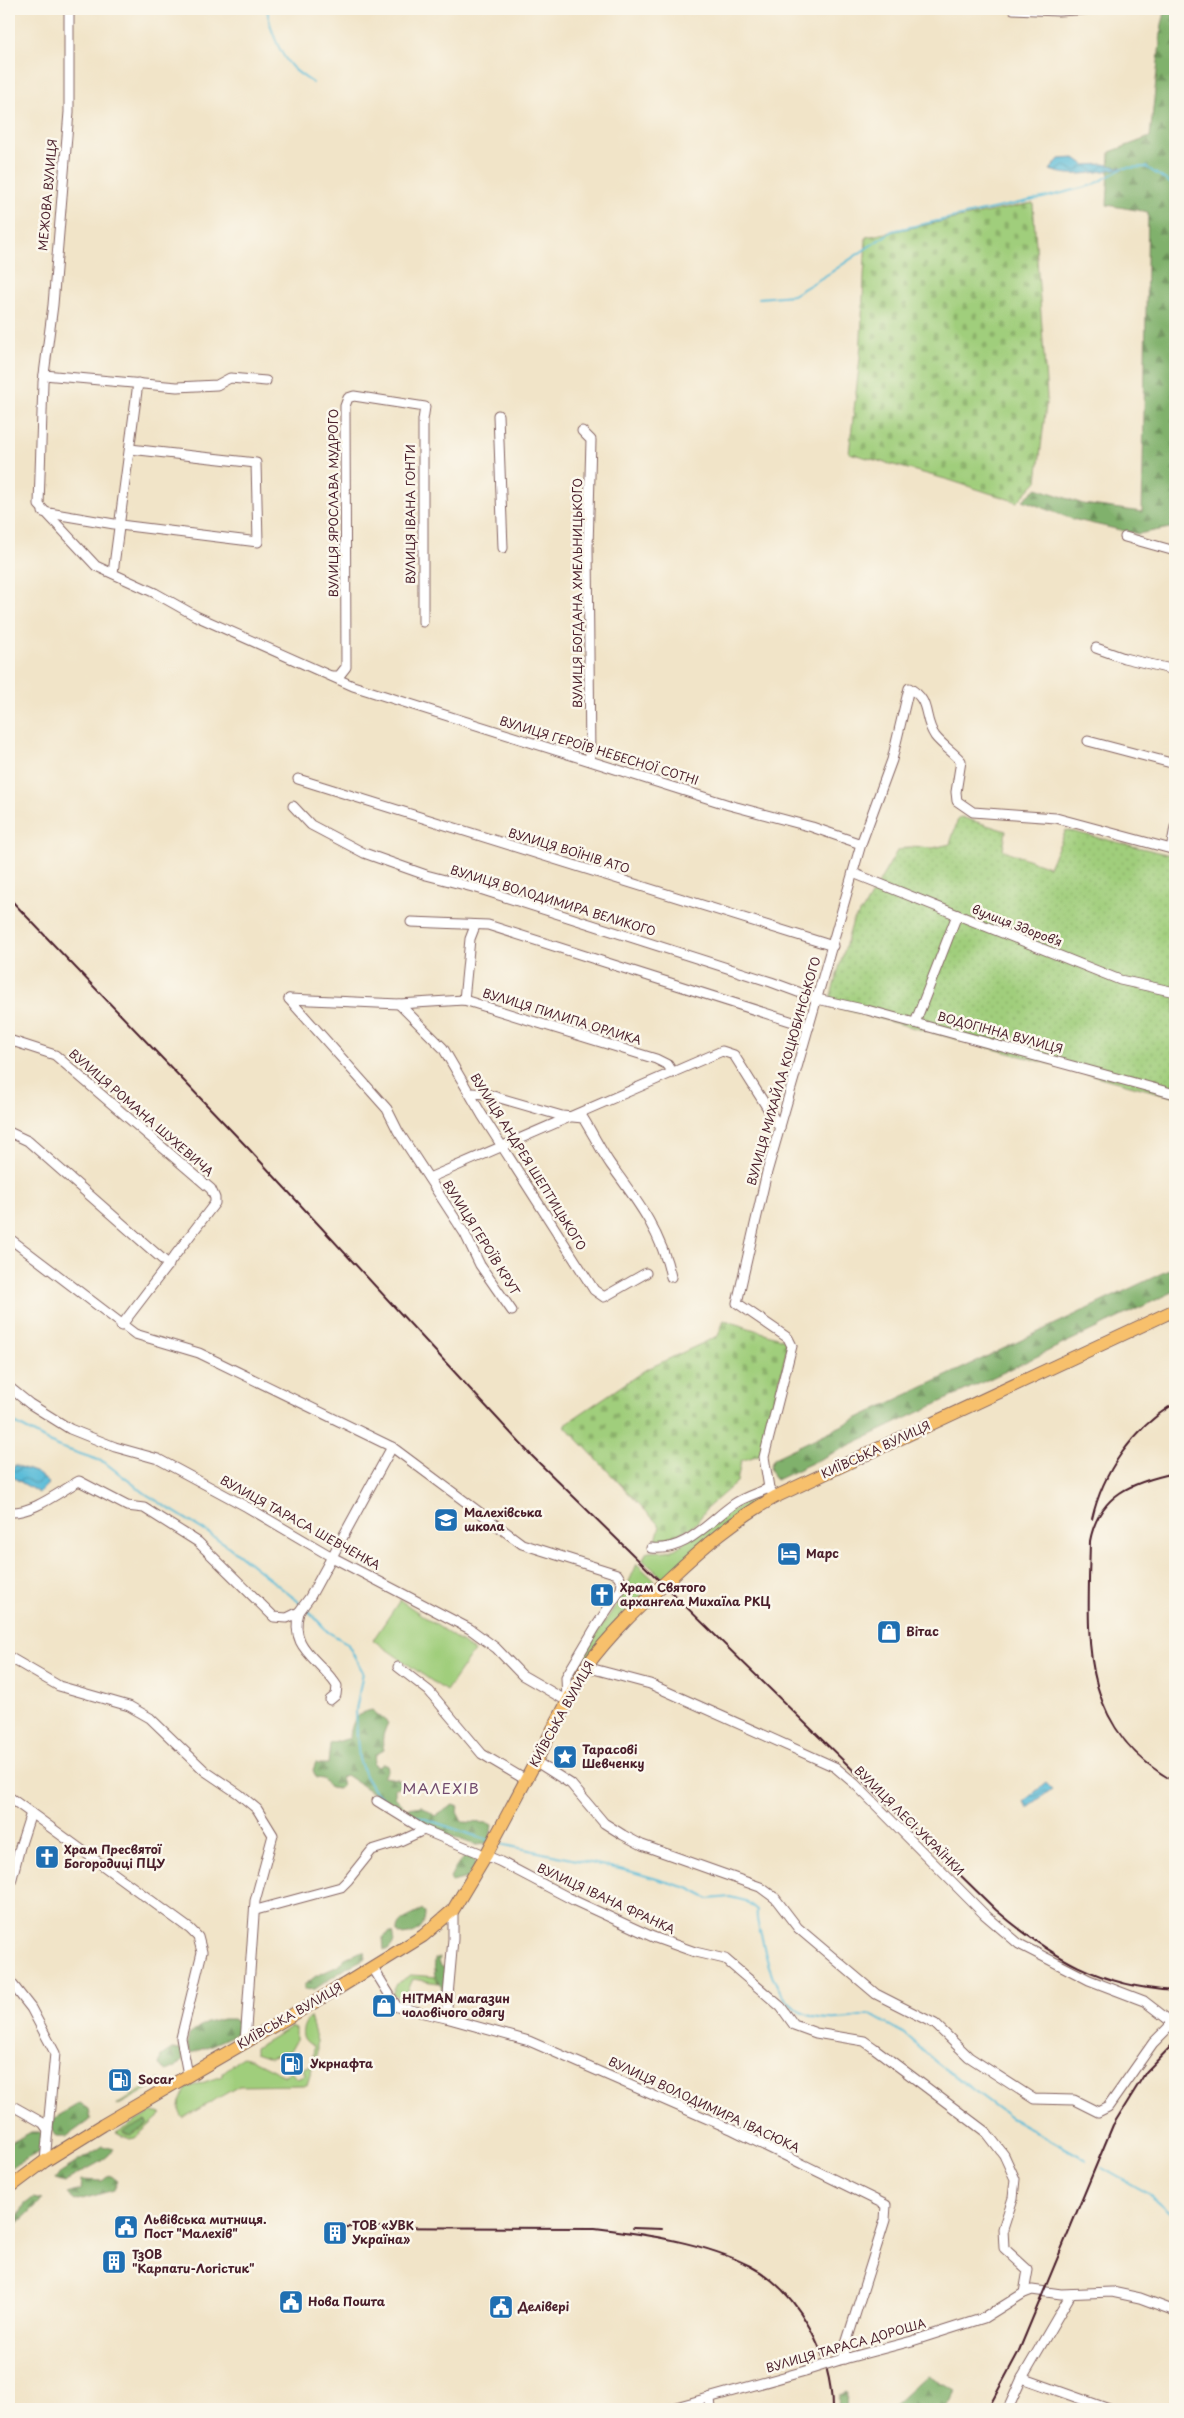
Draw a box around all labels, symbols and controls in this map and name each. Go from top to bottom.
street label: МЕЖОВА ВУЛИЦЯ [33,138,61,252]
street label: ВУЛИЦЯ ЯРОСЛАВА МУДРОГО [324,409,342,597]
street label: ВУЛИЦЯ ІВАНА ГОНТИ [401,444,419,584]
street label: ВУЛИЦЯ БОГДАНА ХМЕЛЬНИЦЬКОГО [568,478,586,708]
street label: ВУЛИЦЯ ГЕРОЇВ НЕБЕСНОЇ СОТНІ [498,711,701,789]
street label: ВУЛИЦЯ ВОЇНІВ АТО [506,823,632,877]
street label: ВУЛИЦЯ ВОЛОДИМИРА ВЕЛИКОГО [448,860,658,940]
street label: вулиця Здоровʼя [970,900,1065,951]
street label: ВУЛИЦЯ МИХАЙЛА КОЦЮБИНСЬКОГО [742,954,824,1187]
street label: ВУЛИЦЯ ПИЛИПА ОРЛИКА [481,983,644,1049]
street label: ВОДОГІННА ВУЛИЦЯ [935,1007,1065,1057]
street label: ВУЛИЦЯ РОМАНА ШУХЕВИЧА [65,1044,218,1180]
street label: ВУЛИЦЯ АНДРЕЯ ШЕПТИЦЬКОГО [467,1069,591,1254]
street label: ВУЛИЦЯ ГЕРОЇВ КРУТ [439,1176,525,1299]
street label: КИЇВСЬКА ВУЛИЦЯ [818,1416,933,1482]
street label: ВУЛИЦЯ ТАРАСА ШЕВЧЕНКА [217,1470,384,1574]
place label: Малехівська школа [464,1503,542,1535]
school or university icon: Малехівська школа [433,1507,459,1533]
hotel icon: Марс [776,1541,802,1567]
place label: Марс [806,1544,839,1562]
place label: Храм Святого архангела Михаїла РКЦ [620,1578,771,1610]
church icon: Храм Святого архангела Михаїла РКЦ [589,1582,615,1608]
shop icon: Вітас [876,1619,902,1645]
place label: Вітас [906,1622,939,1640]
street label: КИЇВСЬКА ВУЛИЦЯ [524,1657,598,1770]
place label: Тарасові Шевченку [582,1740,644,1772]
place icon: Тарасові Шевченку [552,1744,578,1770]
street label: ВУЛИЦЯ ЛЕСІ УКРАЇНКИ [851,1761,969,1879]
district label: МАЛЕХІВ [402,1776,480,1799]
place label: Храм Пресвятої Богородиці ПЦУ [64,1840,165,1872]
church icon: Храм Пресвятої Богородиці ПЦУ [34,1844,60,1870]
street label: ВУЛИЦЯ ІВАНА ФРАНКА [535,1858,678,1938]
street label: КИЇВСЬКА ВУЛИЦЯ [234,1978,345,2053]
place label: HITMAN магазин чоловічого одягу [402,1989,510,2021]
shop icon: HITMAN магазин чоловічого одягу [371,1993,397,2019]
fuel station icon: Укрнафта [279,2051,305,2077]
street label: ВУЛИЦЯ ВОЛОДИМИРА ІВАСЮКА [606,2052,803,2156]
place label: Укрнафта [310,2054,374,2072]
fuel station icon: Socar [107,2067,133,2093]
place label: Socar [138,2070,175,2088]
place label: Львівська митниця. Пост "Малехів" [144,2210,266,2242]
public building icon: Львівська митниця. Пост "Малехів" [113,2214,139,2240]
place label: ТОВ «УВК Україна» [351,2216,414,2248]
building icon: ТОВ «УВК Україна» [322,2220,348,2246]
place label: ТзОВ "Карпати-Логістик" [132,2245,255,2277]
building icon: ТзОВ "Карпати-Логістик" [101,2249,127,2275]
public building icon: Нова Пошта [278,2289,304,2315]
place label: Нова Пошта [308,2292,386,2310]
public building icon: Делівері [488,2294,514,2320]
place label: Делівері [517,2297,570,2315]
street label: ВУЛИЦЯ ТАРАСА ДОРОША [764,2314,928,2376]

